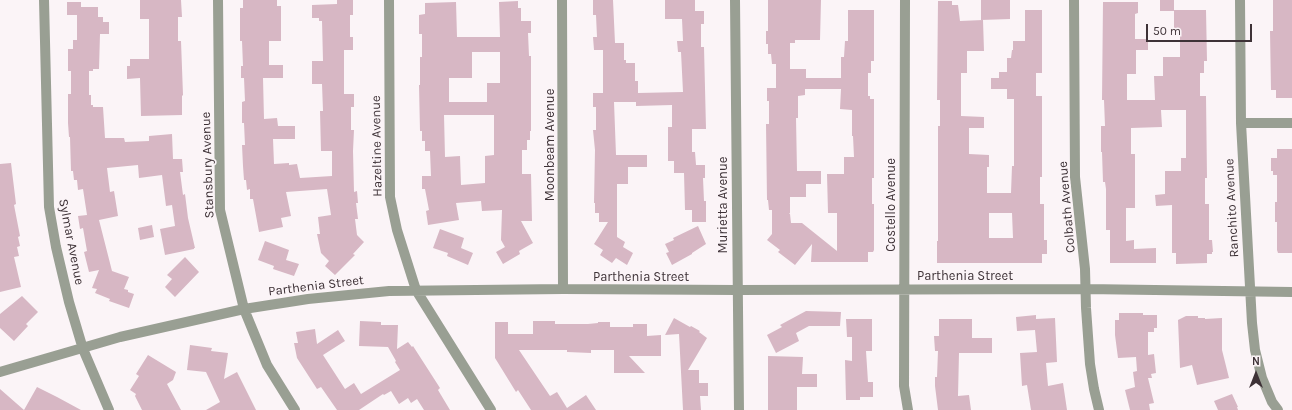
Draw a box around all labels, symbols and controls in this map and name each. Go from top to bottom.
scale bar [1148,16,1254,42]
text: 50 m [1153,24,1181,38]
street label: Moonbeam Avenue [542,89,558,201]
street label: Hazeltine Avenue [368,95,386,197]
street label: Stansbury Avenue [198,111,218,219]
street label: Murietta Avenue [715,157,731,253]
street label: Costello Avenue [883,158,899,252]
street label: Ranchito Avenue [1222,158,1242,258]
street label: Colbath Avenue [1055,160,1079,254]
street label: Sylmar Avenue [55,198,87,286]
street label: Parthenia Street [917,268,1013,284]
street label: Parthenia Street [593,269,689,285]
street label: Parthenia Street [267,272,365,300]
north arrow [1236,354,1276,394]
text: N [1252,355,1260,368]

